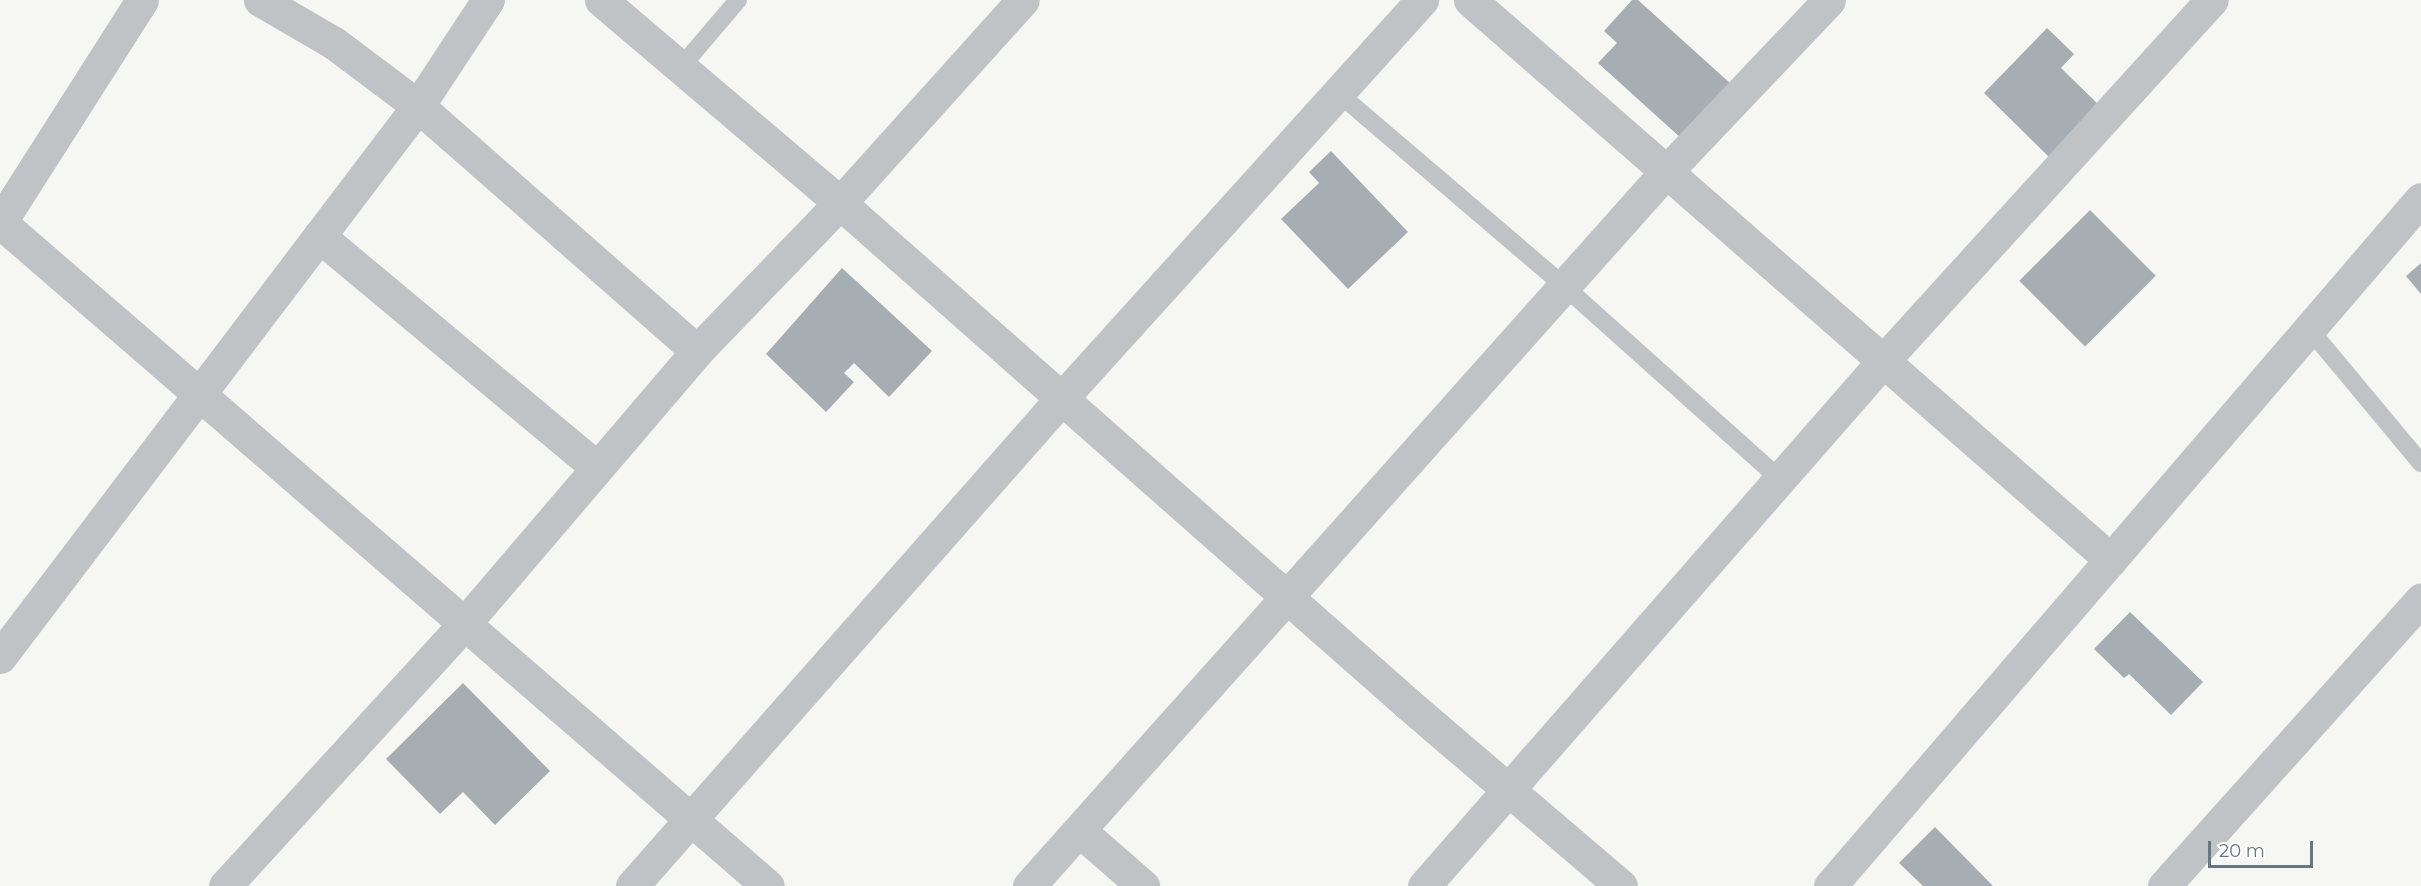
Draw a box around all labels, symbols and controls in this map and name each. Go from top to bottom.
scale bar [2211,829,2316,867]
text: 20 m [2219,840,2265,862]

